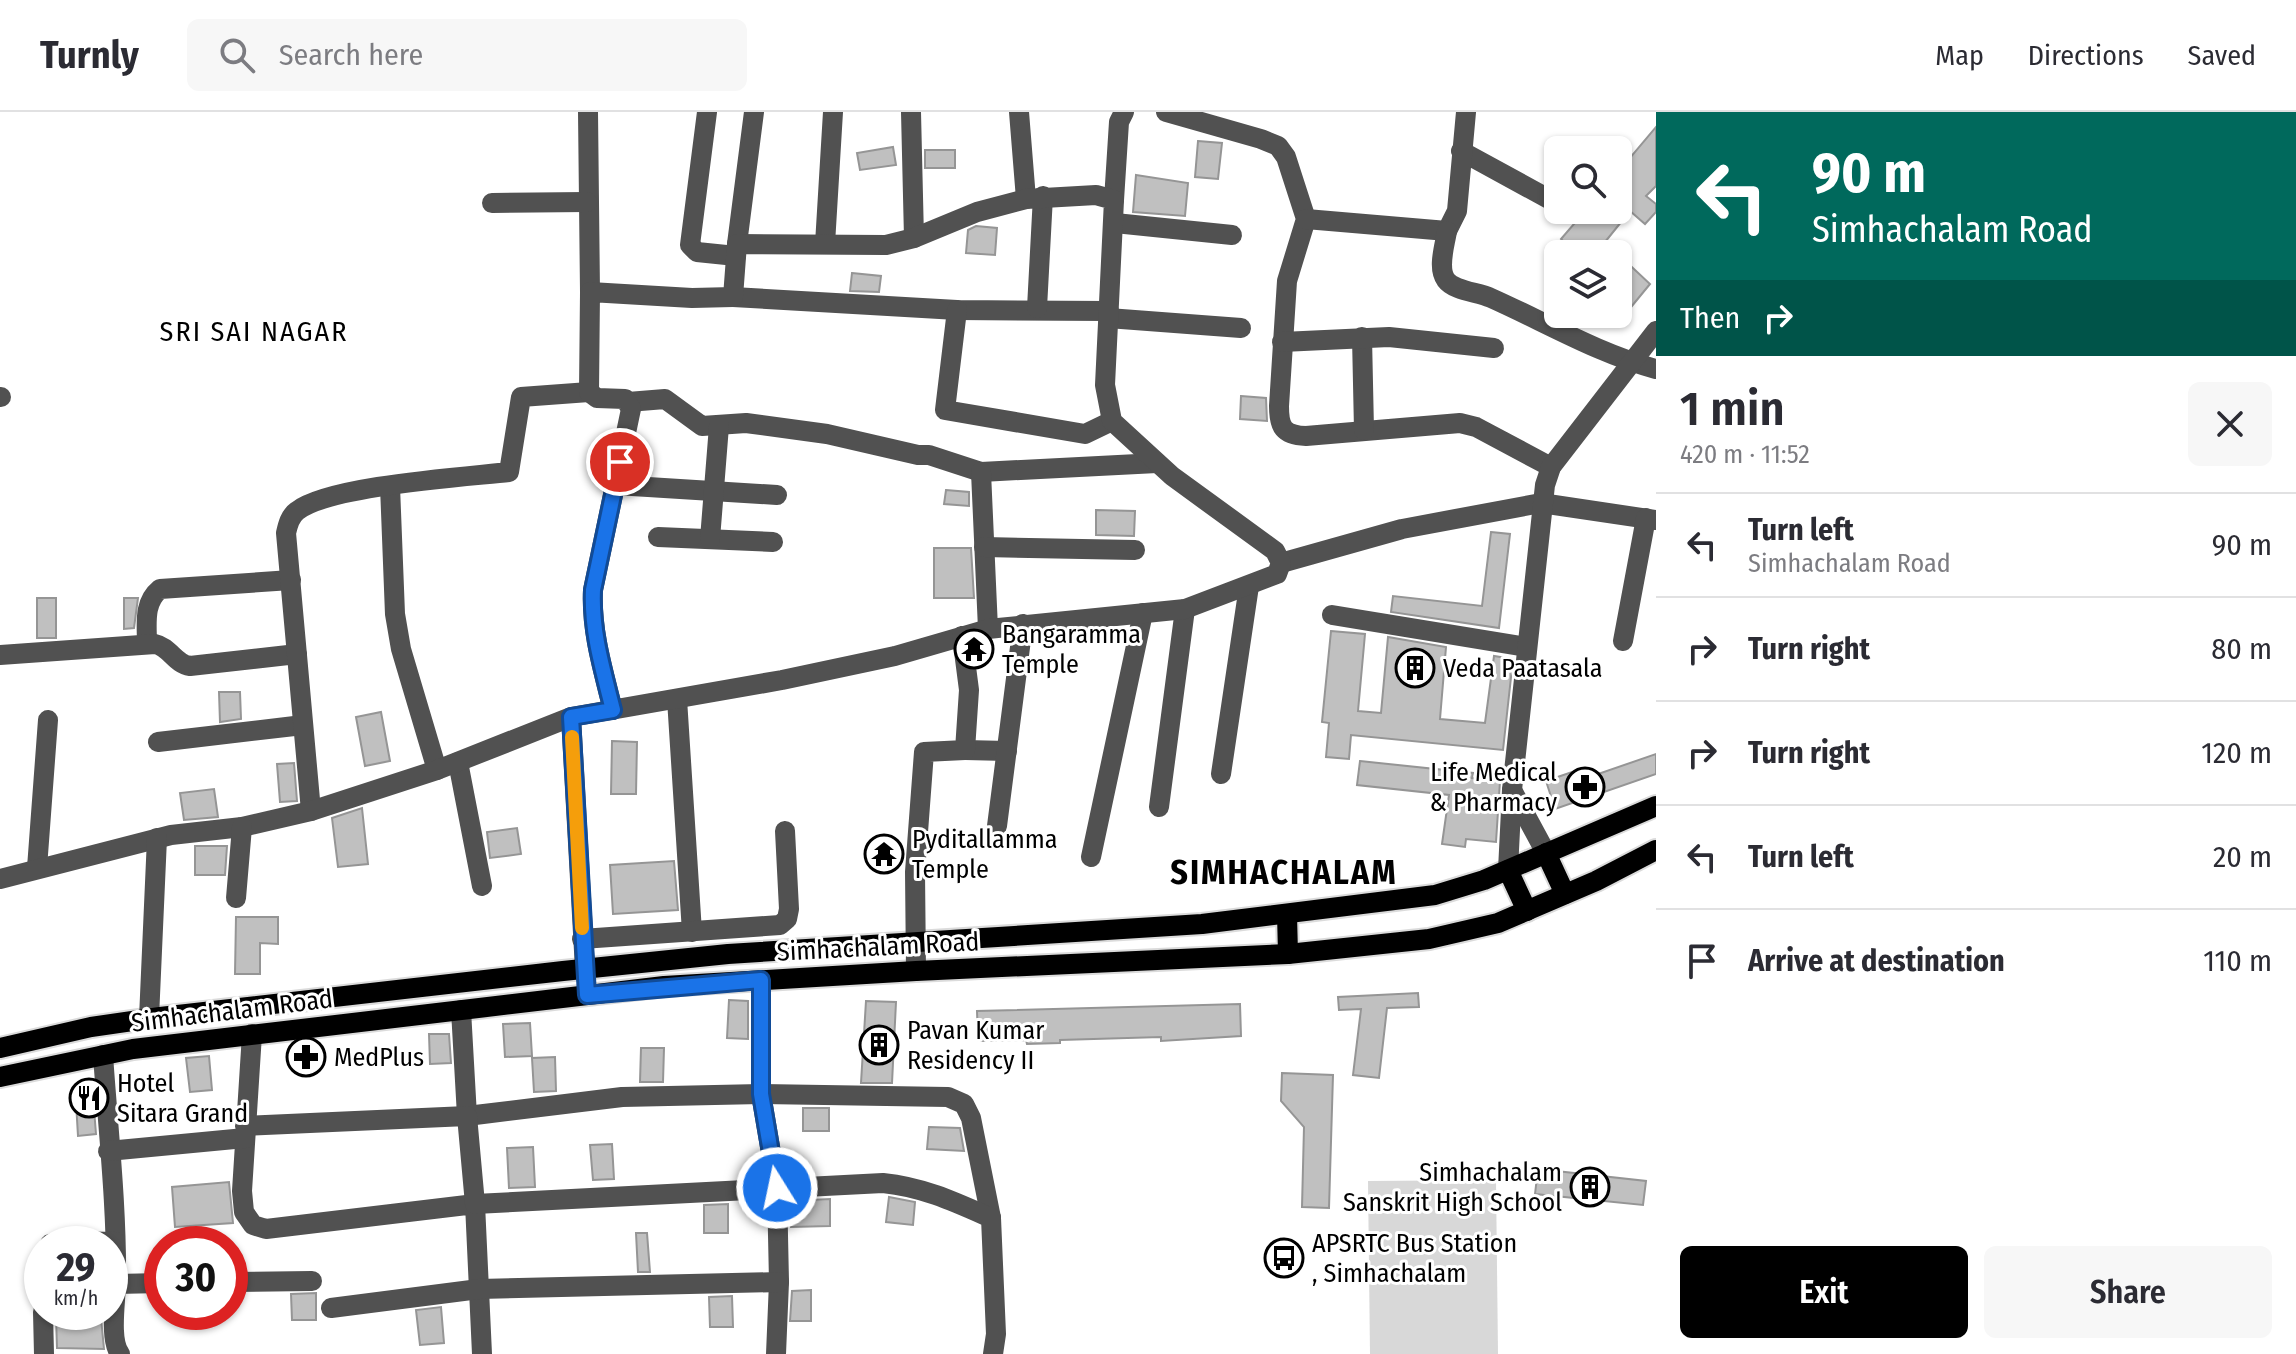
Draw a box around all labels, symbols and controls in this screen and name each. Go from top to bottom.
search box [187,19,747,91]
text: Turnly [40,32,139,78]
icon: search [215,33,259,77]
text: Search here [279,37,423,73]
text: Map [1935,39,1984,72]
text: Directions [2028,39,2144,72]
text: Saved [2188,39,2256,72]
map controls [1544,136,1632,328]
button: search [1544,136,1632,224]
text: 90 m [1812,140,1926,207]
icon: left [1680,144,1784,248]
text: Simhachalam Road [1812,208,2093,252]
button: layers [1544,240,1632,328]
icon: right [1756,296,1800,340]
text: Then [1680,300,1740,336]
district label: SRI SAI NAGAR [160,315,348,348]
text: 1 min [1680,380,1785,438]
button: close [2188,382,2272,466]
pin [586,428,654,496]
text: 420 m · 11:52 [1680,439,1810,470]
icon: arrive [598,440,642,484]
text: Turn left [1748,512,1854,548]
icon: left [1680,523,1724,567]
text: 90 m [2212,527,2272,563]
text: Simhachalam Road [1748,548,1951,579]
place label: Bangaramma Temple [1002,619,1141,680]
icon: right [1680,627,1724,671]
temple icon: Bangaramma Temple [953,628,995,670]
text: Turn right [1748,631,1870,667]
text: 80 m [2211,631,2272,667]
building icon: Veda Paatasala [1394,647,1436,689]
place label: Veda Paatasala [1443,653,1603,684]
icon: right [1680,731,1724,775]
text: Turn right [1748,735,1870,771]
text: 120 m [2201,735,2272,771]
place label: Life Medical & Pharmacy [1430,757,1557,818]
pharmacy icon: Life Medical & Pharmacy [1564,766,1606,808]
place label: Pyditallamma Temple [912,824,1057,885]
temple icon: Pyditallamma Temple [863,833,905,875]
icon: left [1680,835,1724,879]
text: Turn left [1748,839,1854,875]
text: 20 m [2213,839,2272,875]
district label: SIMHACHALAM [1170,852,1398,893]
street label: Simhachalam Road [776,926,980,968]
icon: arrive [1680,939,1724,983]
text: Arrive at destination [1748,943,2005,979]
text: 110 m [2203,943,2272,979]
street label: Simhachalam Road [130,983,334,1039]
place label: Pavan Kumar Residency II [907,1015,1044,1076]
building icon: Pavan Kumar Residency II [858,1024,900,1066]
pharmacy icon: MedPlus [285,1036,327,1078]
place label: MedPlus [334,1042,424,1073]
place label: Hotel Sitara Grand [117,1068,248,1129]
restaurant icon: Hotel Sitara Grand [68,1077,110,1119]
position arrow [735,1146,819,1230]
place label: Simhachalam Sanskrit High School [1343,1157,1562,1218]
building icon: Simhachalam Sanskrit High School [1569,1166,1611,1208]
speed limit sign: 30 [144,1226,248,1330]
place label: APSRTC Bus Station , Simhachalam [1312,1228,1517,1289]
bus stop icon: APSRTC Bus Station , Simhachalam [1263,1237,1305,1279]
text: 29 [56,1244,95,1292]
button: Exit [1680,1246,1968,1338]
button: Share [1984,1246,2272,1338]
text: km/h [54,1286,98,1310]

